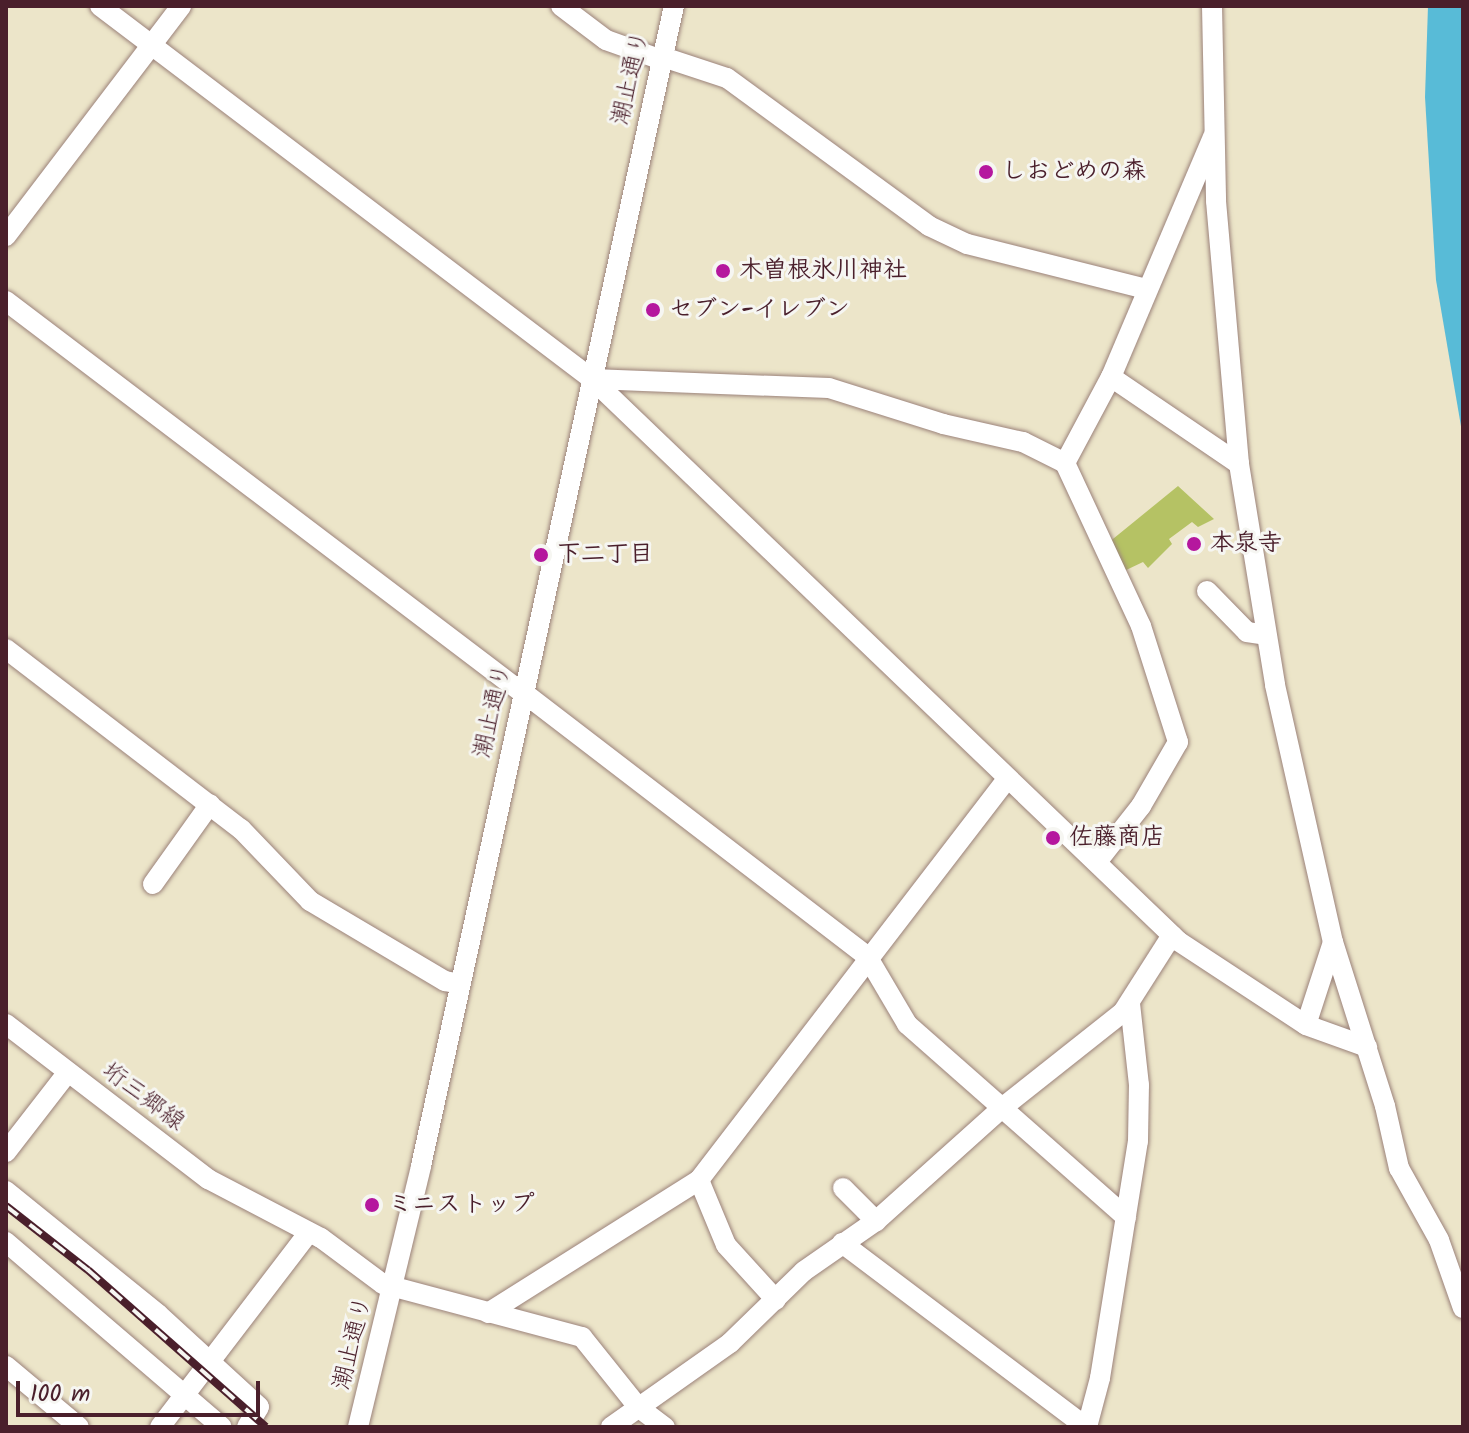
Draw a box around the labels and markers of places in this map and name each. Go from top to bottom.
place label: しおどめの森 [1002,158,1146,186]
marker: しおどめの森 [977,163,995,181]
place label: 木曽根氷川神社 [739,257,907,285]
marker: 木曽根氷川神社 [714,262,732,280]
place label: セブン-イレブン [669,296,850,324]
marker: セブン-イレブン [644,301,662,319]
place label: 本泉寺 [1210,530,1282,558]
marker: 本泉寺 [1185,535,1203,553]
place label: 下二丁目 [557,541,653,569]
marker: 下二丁目 [532,546,550,564]
place label: 佐藤商店 [1069,824,1165,852]
marker: 佐藤商店 [1044,829,1062,847]
place label: ミニストップ [388,1191,532,1219]
marker: ミニストップ [363,1196,381,1214]

